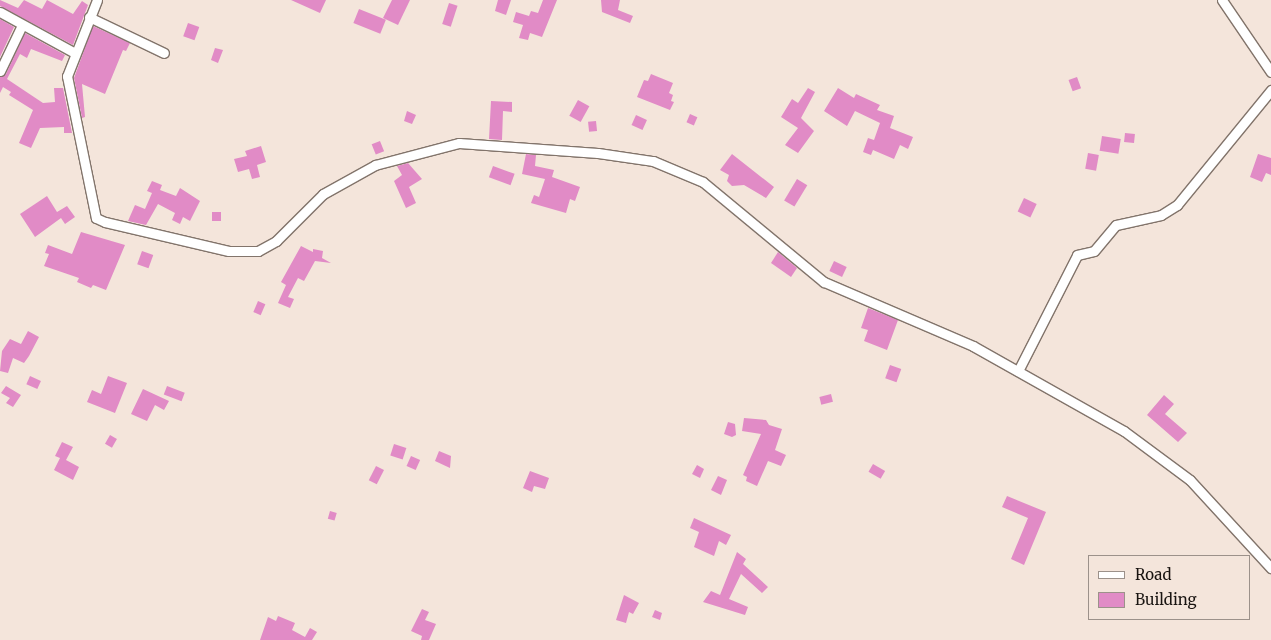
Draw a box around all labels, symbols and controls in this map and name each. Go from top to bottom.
legend [1088,555,1251,620]
text: Road [1135,565,1171,584]
text: Building [1135,590,1197,609]

